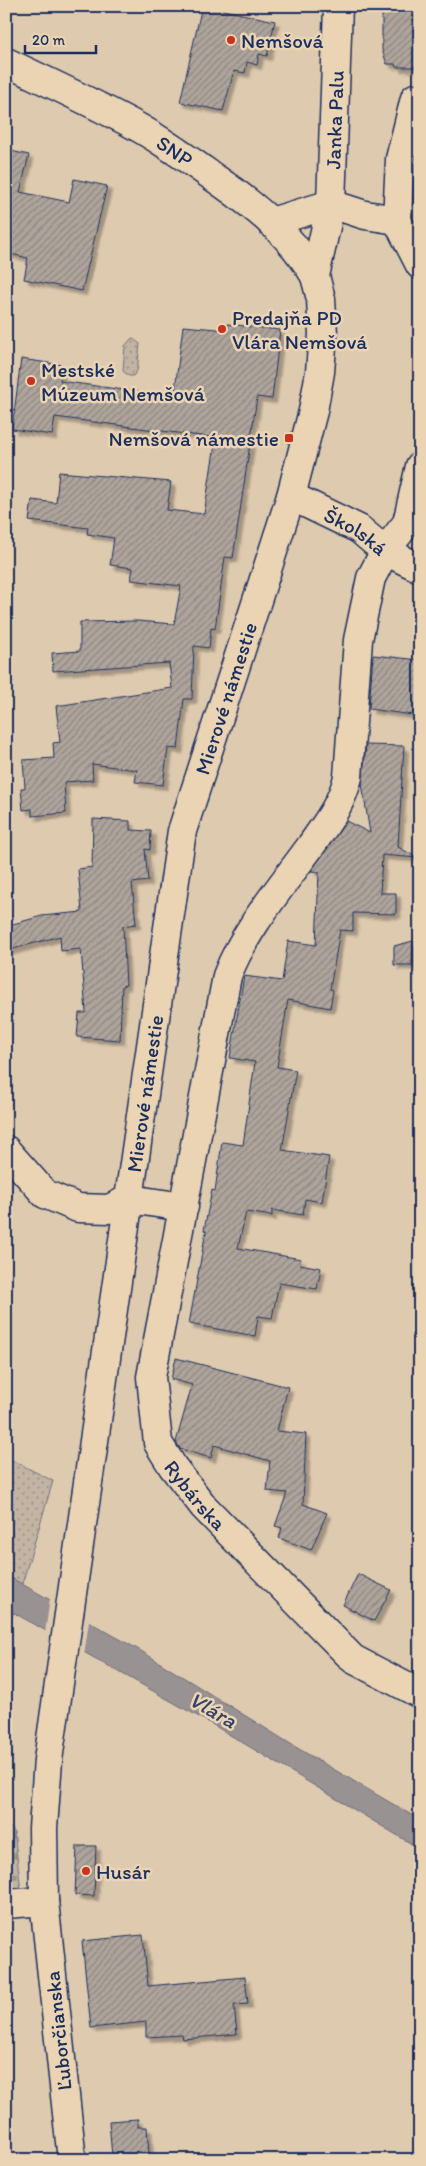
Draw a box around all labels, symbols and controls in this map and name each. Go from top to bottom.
scale bar [25,22,96,54]
place label: Nemšová [241,28,324,53]
text: 20 m [32,31,66,49]
marker: Nemšová [225,34,237,46]
street label: Janka Palu [320,70,348,170]
street label: SNP [152,129,198,172]
place label: Predajňa PD Vlára Nemšová [232,305,367,354]
marker: Predajňa PD Vlára Nemšová [216,323,228,335]
place label: Mestské Múzeum Nemšová [41,357,205,406]
marker: Mestské Múzeum Nemšová [25,375,37,387]
place label: Nemšová námestie [108,426,279,451]
marker: Nemšová námestie [283,432,295,444]
street label: Školská [320,502,393,560]
street label: Mierové námestie [189,619,262,778]
street label: Mierové námestie [120,1013,168,1174]
street label: Rybárska [159,1455,232,1535]
water label: Vlára [184,1686,242,1735]
place label: Husár [96,1859,150,1884]
marker: Husár [80,1865,92,1877]
street label: Ľuborčianska [39,1970,77,2092]

